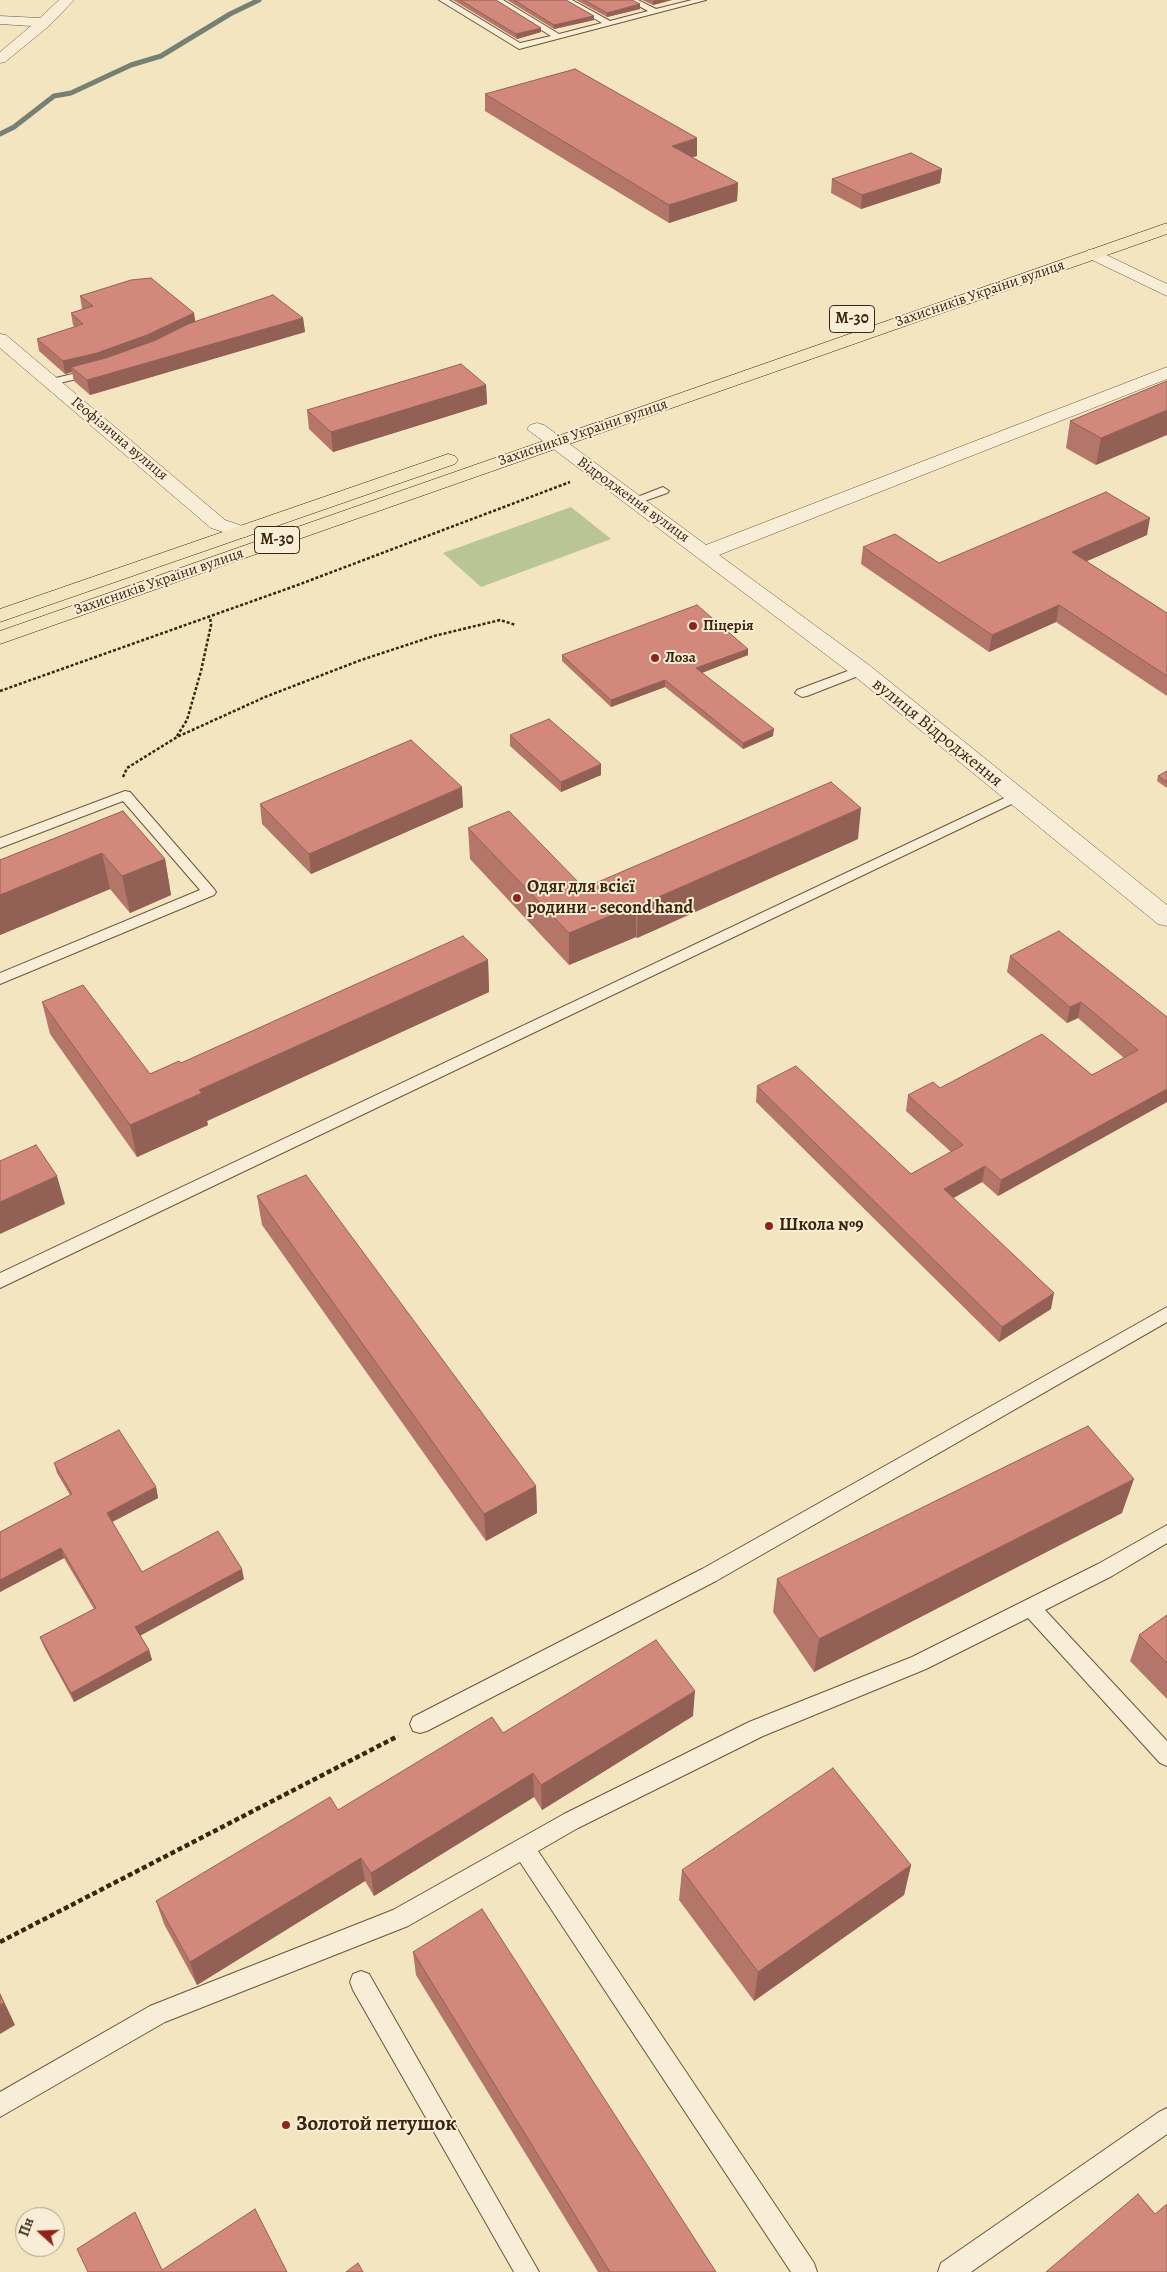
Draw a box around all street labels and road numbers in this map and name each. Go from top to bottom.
street label: Захисників України вулиця [893,256,1067,332]
road number: М-30 [830,306,874,332]
street label: Геофізична вулиця [67,393,171,485]
street label: Захисників України вулиця [496,395,670,471]
street label: Відродження вулиця [573,453,693,547]
road number: М-30 [254,526,300,554]
street label: Захисників України вулиця [72,544,246,620]
street label: вулиця Відродження [867,674,1007,792]

